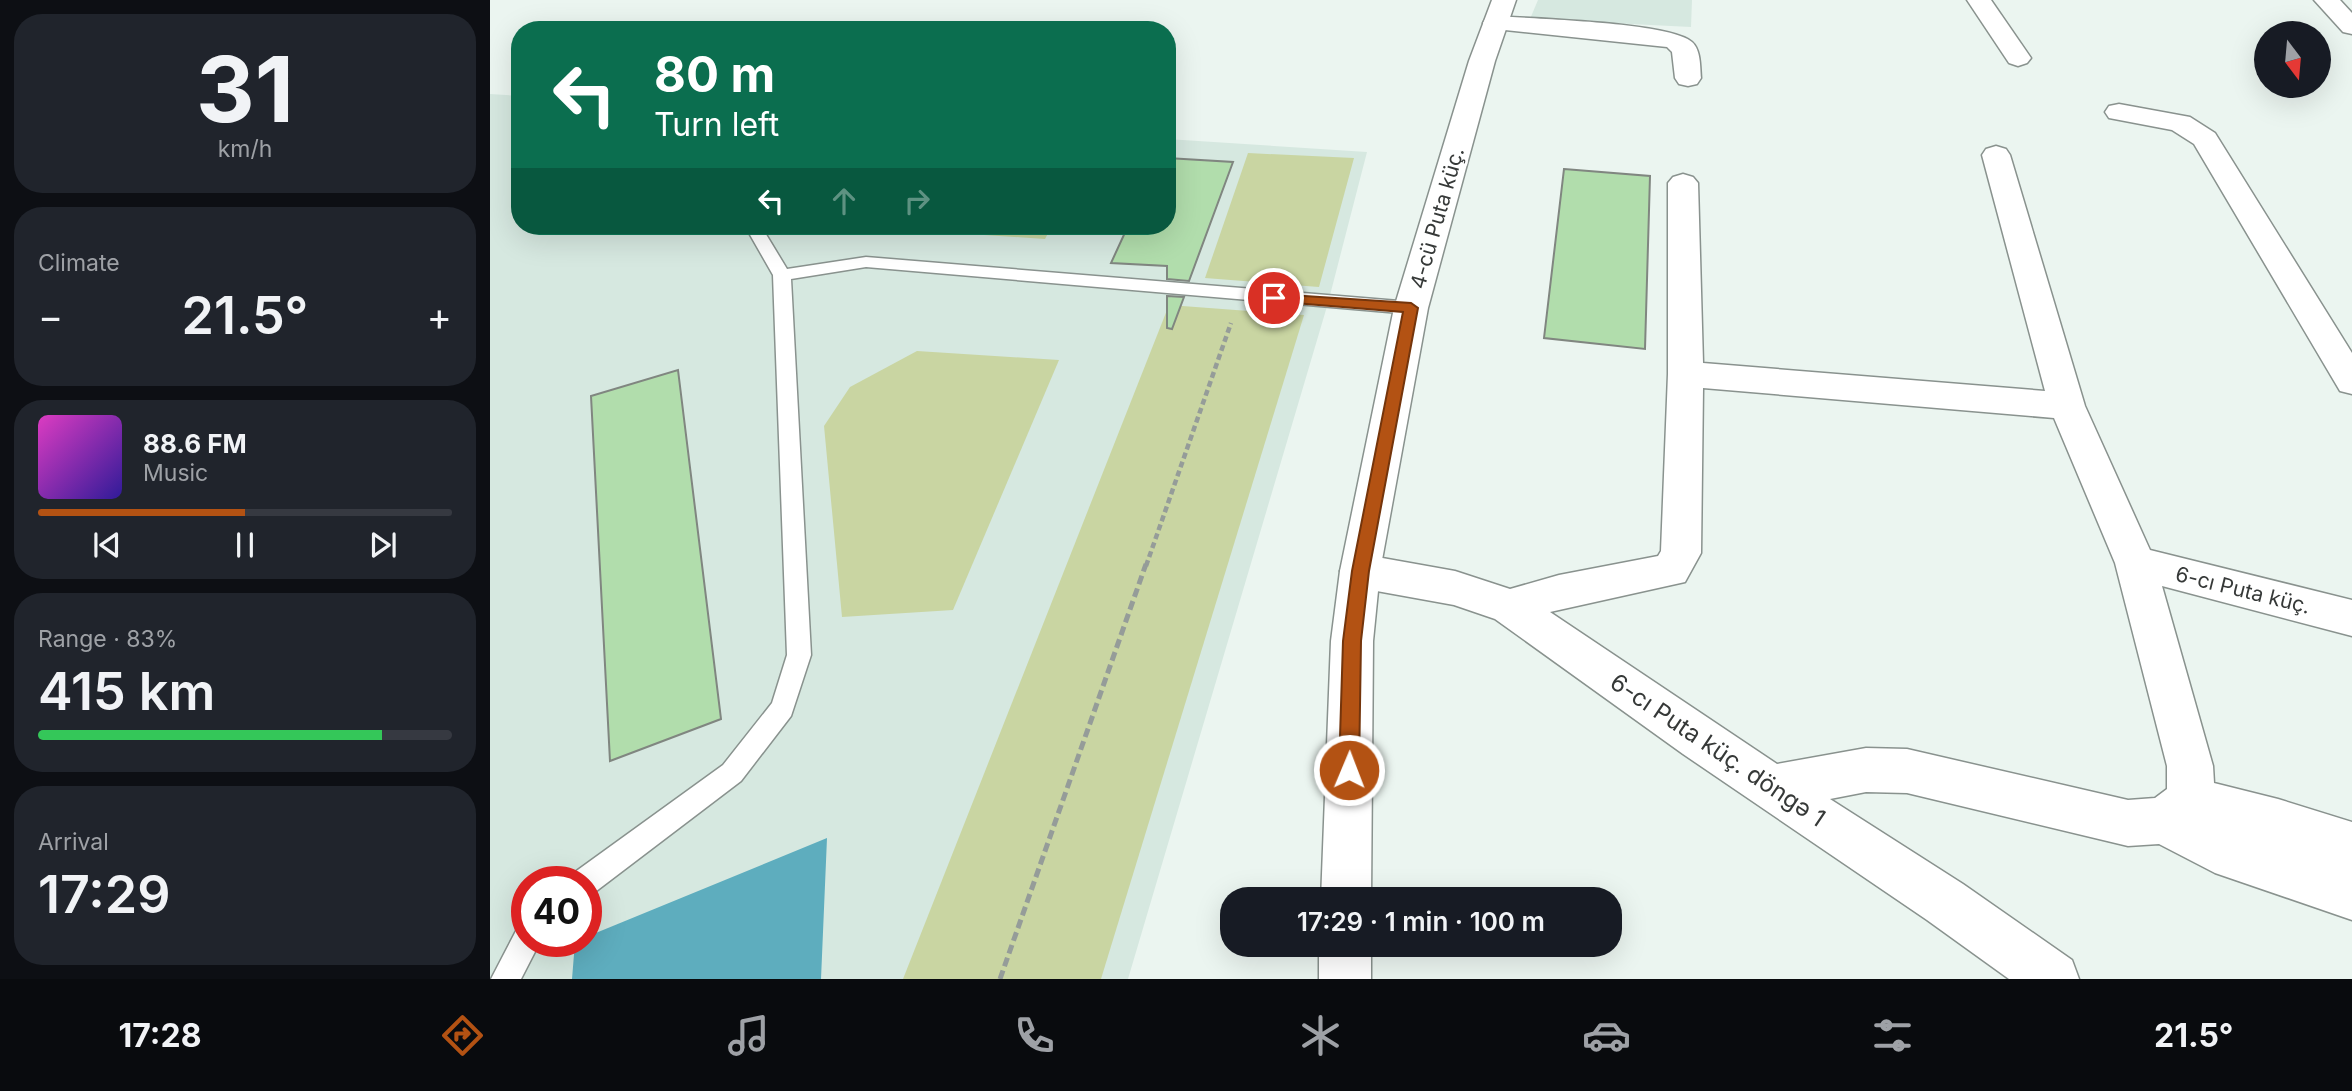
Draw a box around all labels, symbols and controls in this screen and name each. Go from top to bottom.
north arrow [2254,21,2331,98]
map controls [2254,21,2331,98]
text: 31 [196,34,294,144]
text: 80 m [654,45,775,104]
icon: left [539,49,630,140]
text: Turn left [654,105,779,144]
text: km/h [218,135,272,163]
street label: 4-cü Puta küç. [1405,144,1469,292]
icon: left [752,182,790,220]
icon: ahead [825,182,863,220]
icon: right [898,182,936,220]
text: Climate [38,249,120,277]
pin [1244,268,1304,328]
icon: arrive [1255,279,1293,317]
text: 21.5° [182,284,308,347]
text: − [38,293,63,339]
text: + [427,293,452,339]
text: 88.6 FM [143,428,247,459]
text: Music [143,459,208,487]
icon: previous [88,526,126,564]
icon: pause [226,526,264,564]
icon: next [364,526,402,564]
street label: 6-cı Puta küç. [2173,561,2313,619]
text: Range · 83% [38,625,177,653]
text: 415 km [38,660,215,723]
street label: 6-cı Puta küç. döngə 1 [1605,667,1831,833]
position arrow [1312,733,1386,807]
text: Arrival [38,828,109,856]
text: 17:29 [38,863,170,926]
speed limit sign: 40 [511,866,602,957]
text: 17:29 · 1 min · 100 m [1297,906,1545,937]
icon: directions [438,1011,487,1060]
icon: music [724,1011,773,1060]
icon: phone [1010,1011,1059,1060]
icon: climate [1296,1011,1345,1060]
icon: car [1582,1011,1631,1060]
icon: filters [1868,1011,1917,1060]
text: 17:28 [118,1016,201,1055]
text: 21.5° [2154,1016,2233,1055]

